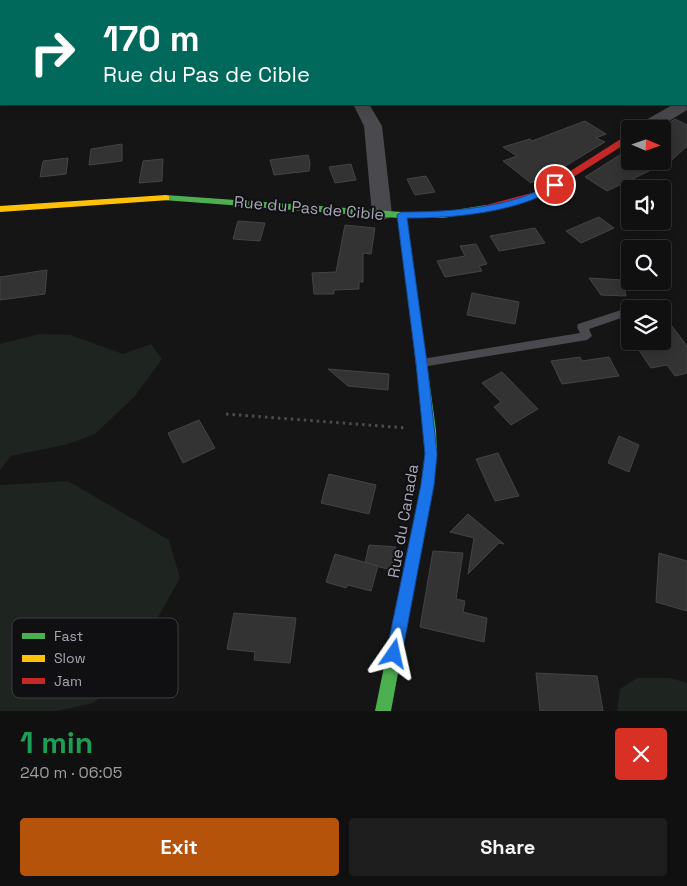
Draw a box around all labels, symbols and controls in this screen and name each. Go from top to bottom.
text: 170 m [103,17,200,61]
icon: right [20,20,85,85]
text: Rue du Pas de Cible [103,60,310,88]
north arrow [621,120,671,170]
map controls [621,120,671,350]
pin [534,164,576,206]
icon: arrive [541,171,569,199]
button: sound [621,180,671,230]
street label: Rue du Pas de Cible [233,191,385,225]
button: search [621,240,671,290]
button: layers [621,300,671,350]
street label: Rue du Canada [383,462,423,580]
legend [12,618,178,698]
text: Fast [54,627,83,645]
position arrow [367,627,419,679]
text: Slow [54,649,86,667]
text: Jam [54,672,82,690]
text: 1 min [20,723,93,762]
button: close [615,728,667,780]
text: 240 m · 06:05 [20,762,122,783]
button: Exit [20,818,339,876]
button: Share [349,818,667,876]

